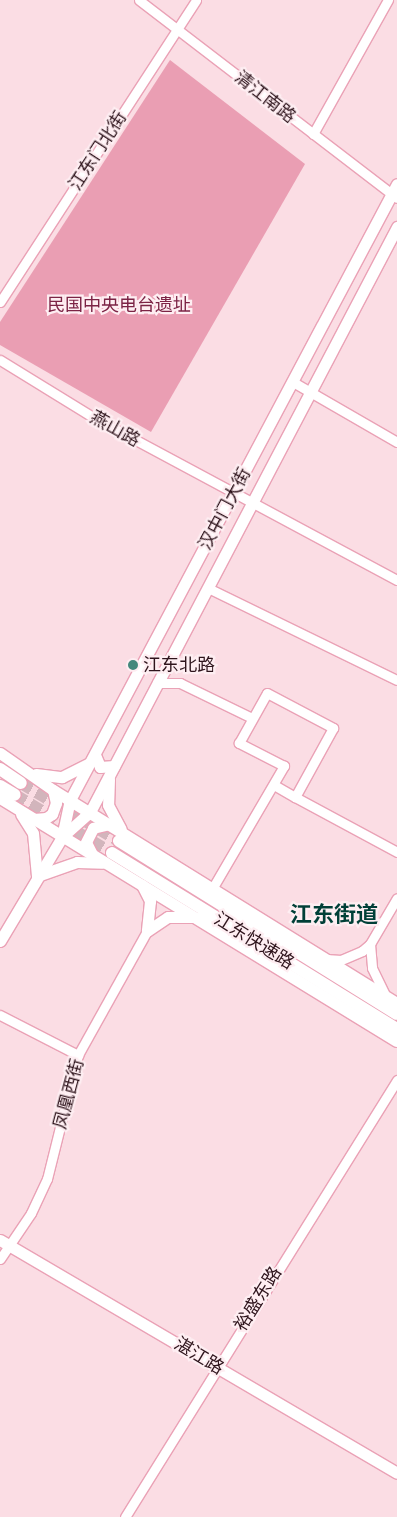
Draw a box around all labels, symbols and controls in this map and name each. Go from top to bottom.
street label: 清江南路 [230,66,300,128]
street label: 江东门北街 [64,107,132,195]
park label: 民国中央电台遗址 [47,294,191,316]
street label: 燕山路 [86,406,144,452]
street label: 汉中门大街 [194,464,256,554]
place label: 江东北路 [143,654,215,676]
marker: 江东北路 [127,659,139,671]
district label: 江东街道 [290,902,378,928]
street label: 江东快速路 [210,908,298,974]
street label: 凤凰西街 [49,1056,89,1132]
street label: 裕盛东路 [230,1263,286,1335]
street label: 湛江路 [170,1333,228,1379]

